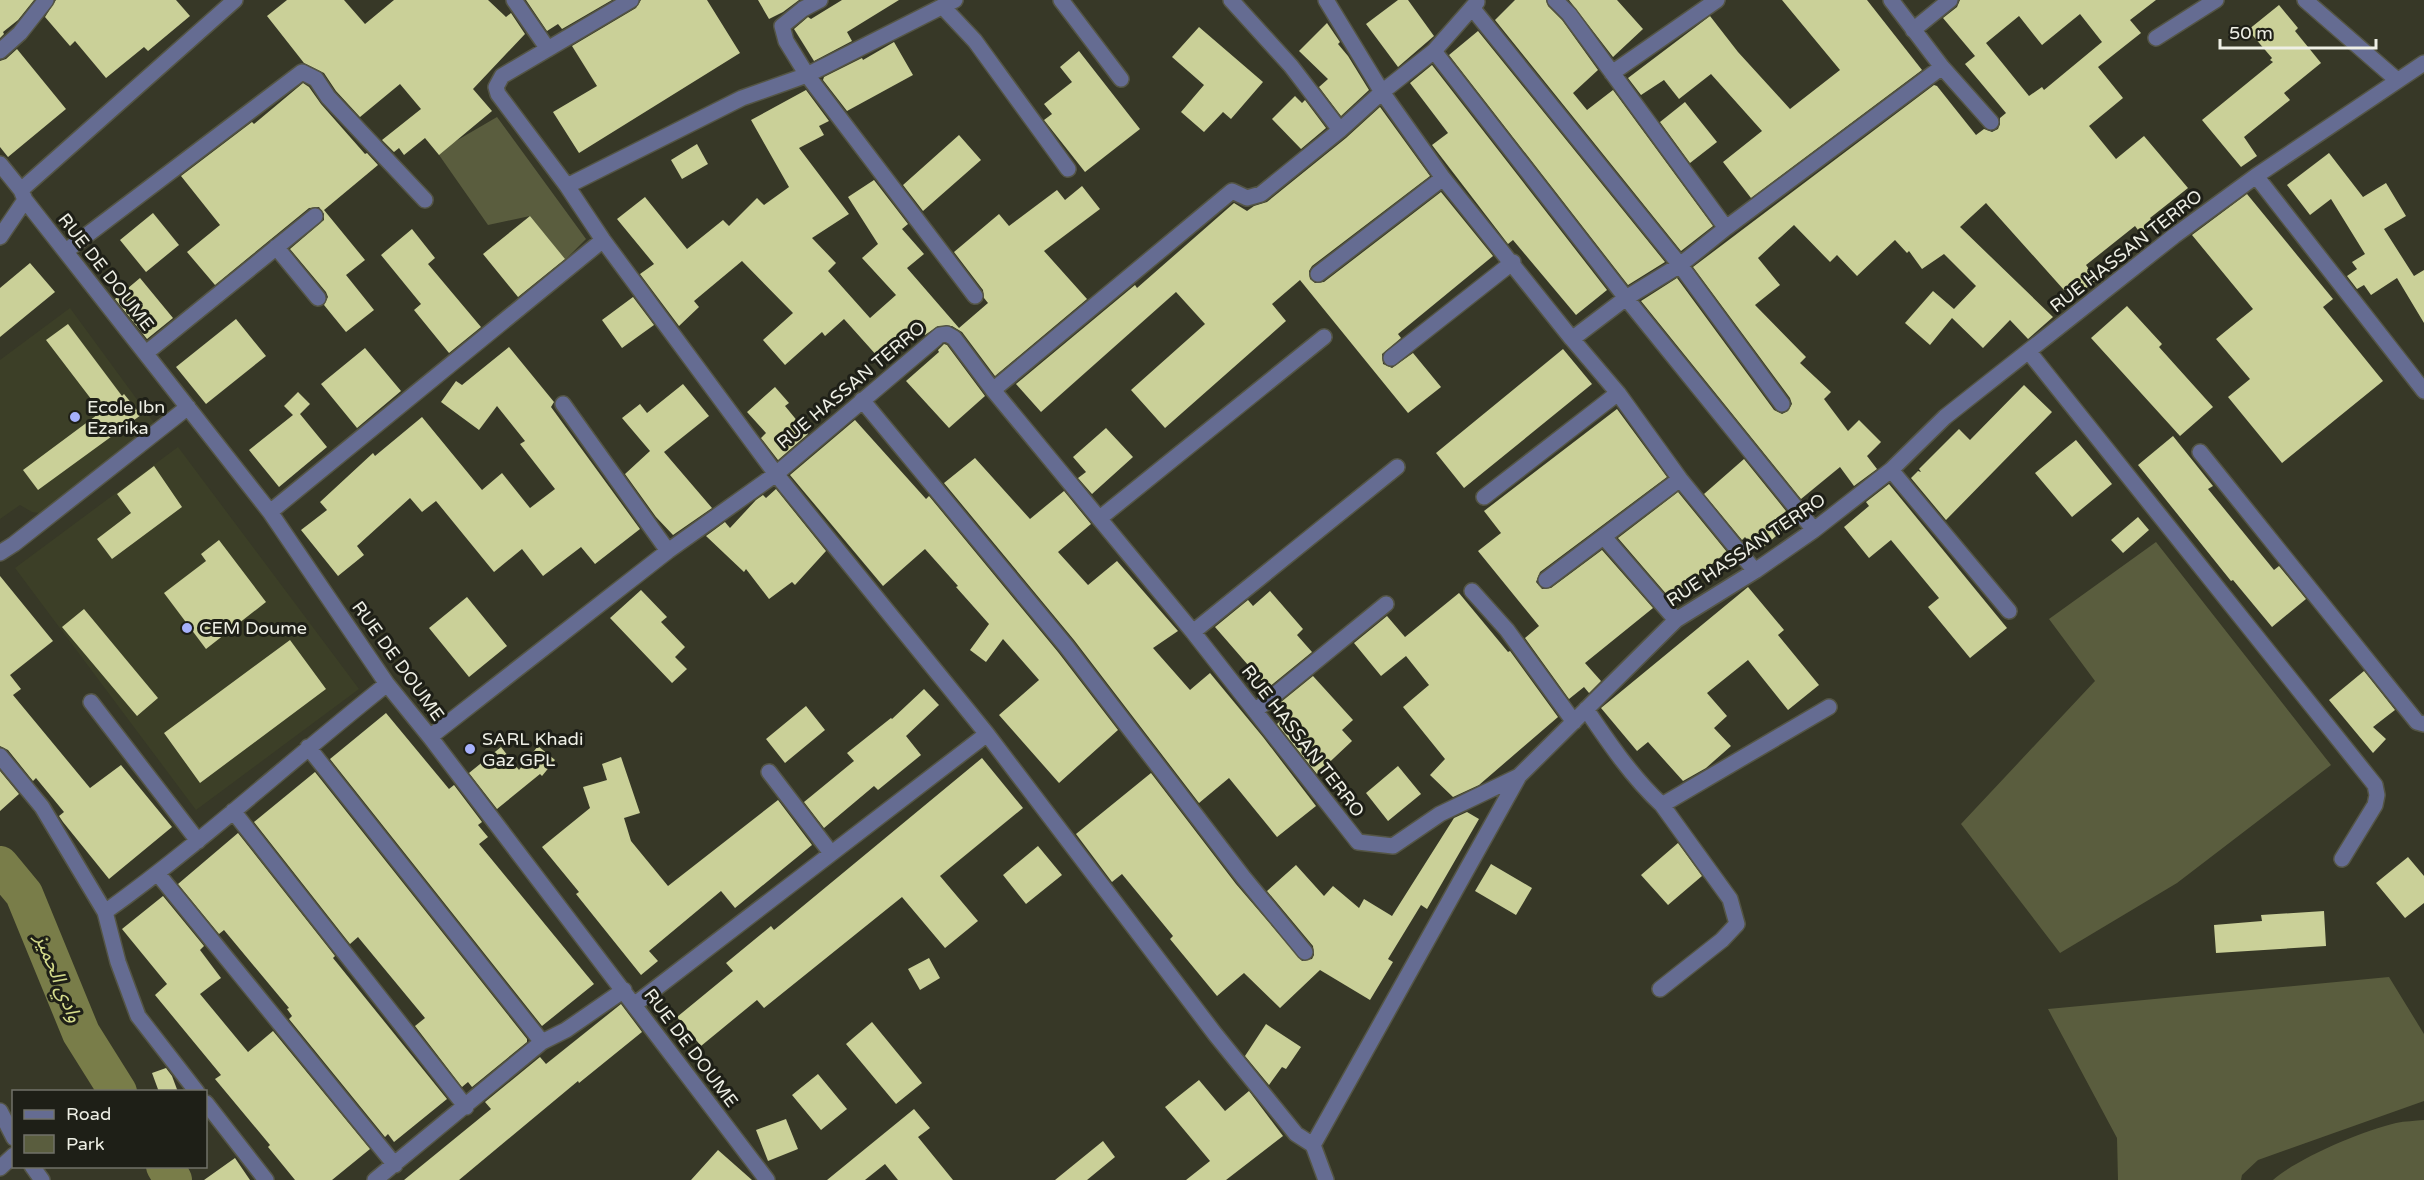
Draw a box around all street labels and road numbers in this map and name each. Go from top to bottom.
street label: RUE HASSAN TERRO [2046,185,2206,317]
street label: RUE DE DOUME [53,209,159,335]
street label: RUE HASSAN TERRO [772,316,930,454]
street label: RUE HASSAN TERRO [1662,489,1830,611]
street label: RUE DE DOUME [347,597,449,725]
street label: RUE HASSAN TERRO [1237,661,1369,821]
street label: RUE DE DOUME [639,984,743,1112]

